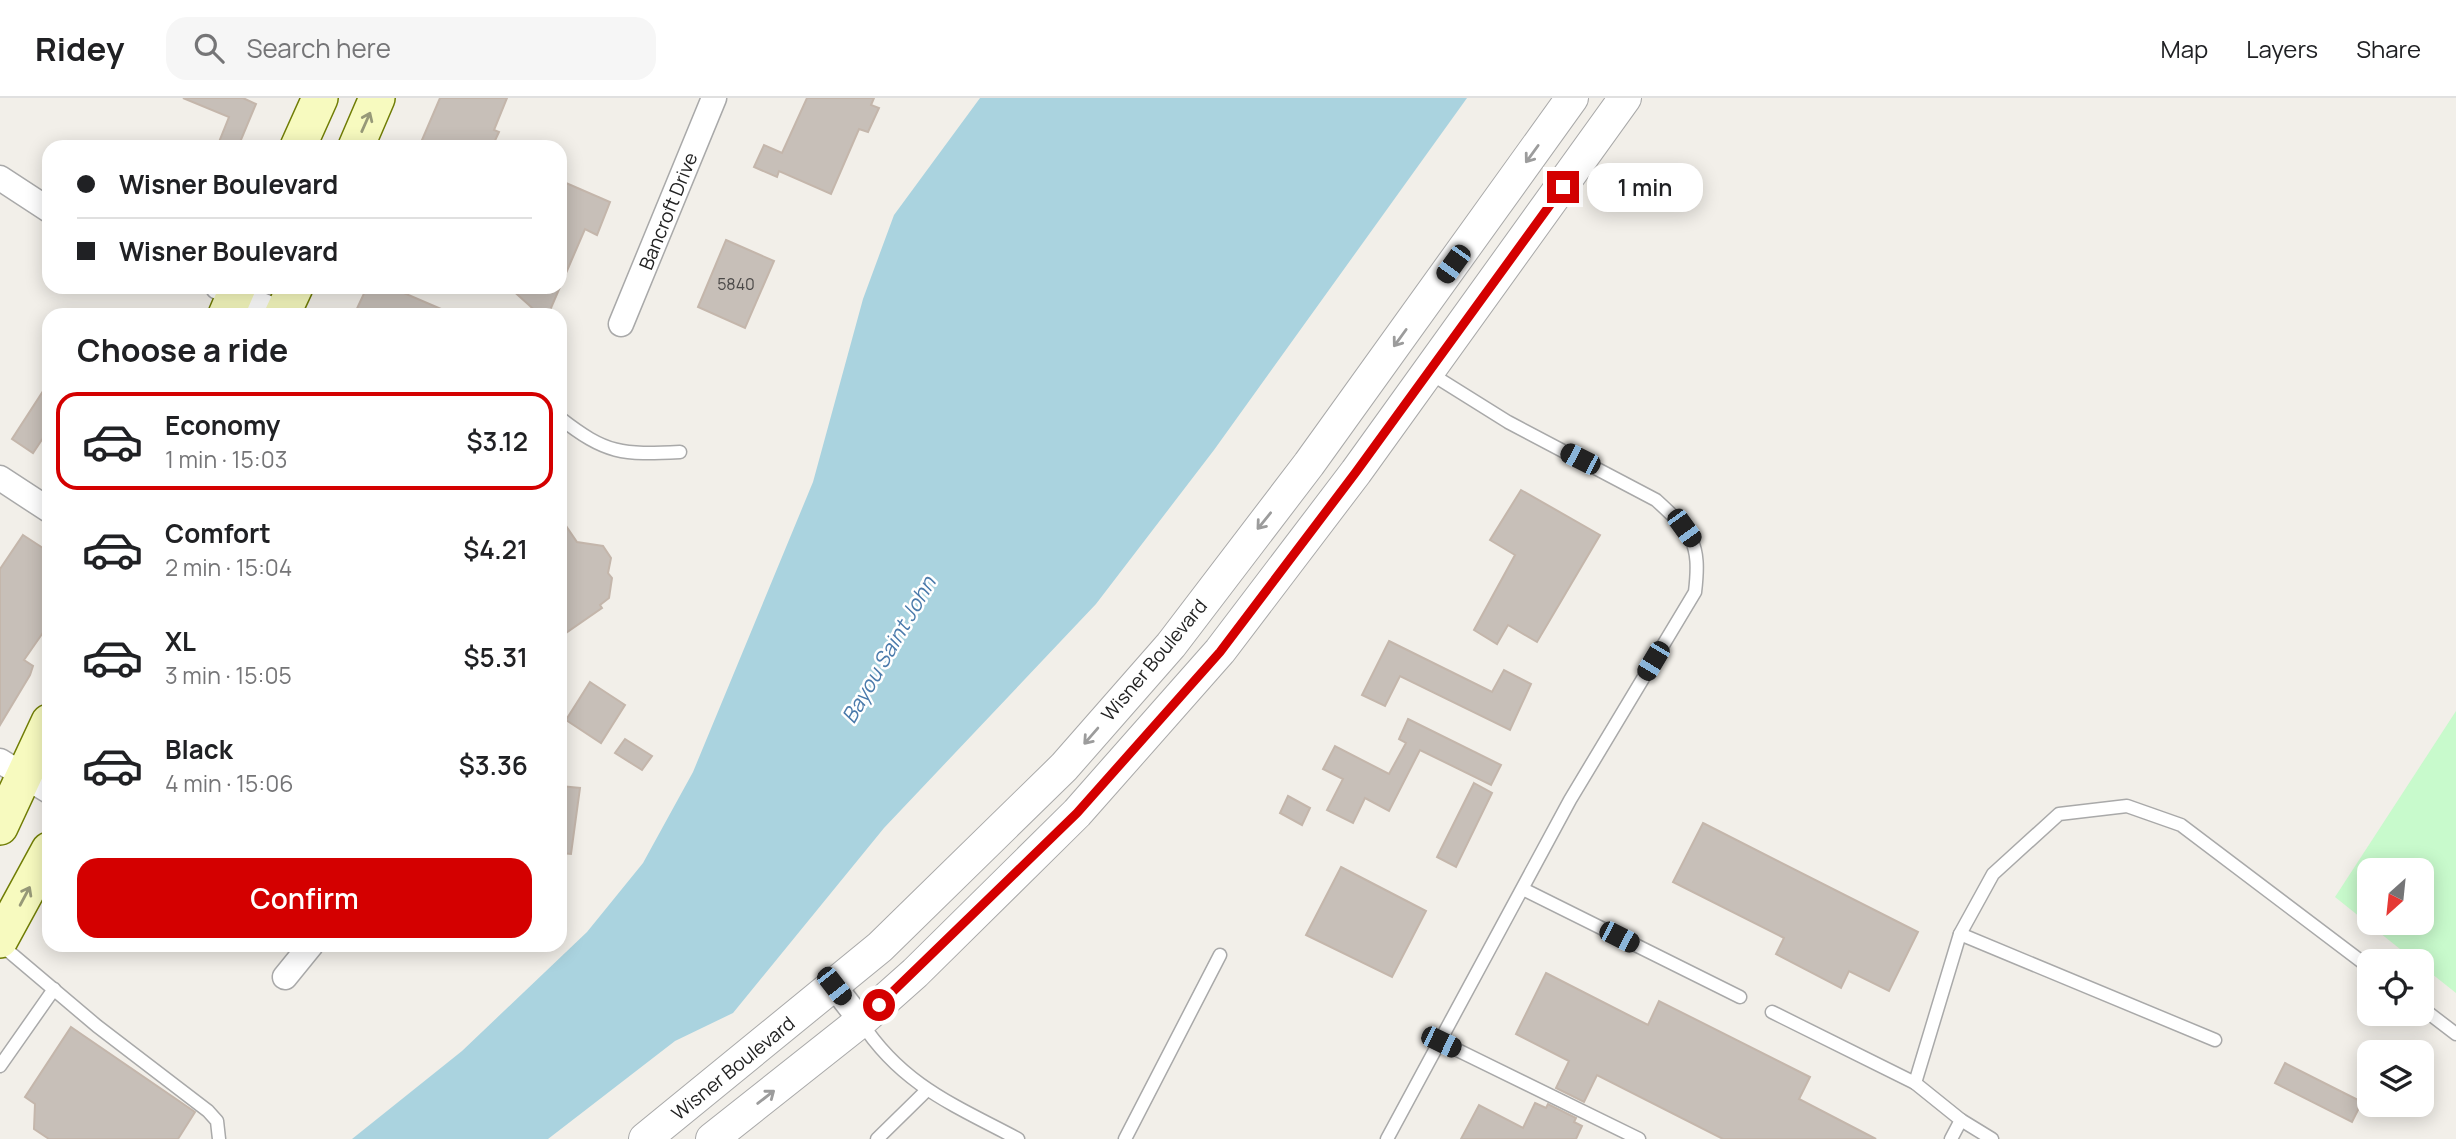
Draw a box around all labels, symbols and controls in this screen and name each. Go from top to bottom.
search box [166,17,656,80]
text: Ridey [35,26,124,71]
icon: search [190,29,228,67]
text: Search here [246,30,391,66]
text: Map [2161,32,2208,65]
text: Layers [2246,32,2318,65]
text: Share [2356,32,2421,65]
one-way arrow [360,112,373,134]
one-way arrow [1525,144,1540,163]
street label: Bancroft Drive [633,148,703,274]
callout: 1 min [1588,162,1703,212]
text: Wisner Boulevard [119,166,338,202]
route end [1547,171,1579,203]
text: 1 min [1618,171,1672,203]
text: Wisner Boulevard [119,233,338,269]
car [1433,241,1474,287]
house number: 5840 [717,273,755,295]
text: Choose a ride [77,328,288,372]
one-way arrow [1393,329,1408,348]
text: Economy [165,407,280,443]
icon: car [81,410,144,473]
text: $3.12 [467,423,528,459]
car [1557,440,1604,478]
text: 1 min · 15:03 [165,443,287,475]
car [1664,505,1705,551]
one-way arrow [1256,511,1272,529]
text: Comfort [165,515,271,551]
icon: car [81,518,144,581]
text: $4.21 [463,531,528,567]
text: 2 min · 15:04 [165,551,292,583]
water label: Bayou Saint John [835,570,942,728]
street label: Wisner Boulevard [1095,594,1213,726]
text: XL [165,623,196,659]
icon: car [81,626,144,689]
car [1634,638,1673,684]
text: $5.31 [464,639,528,675]
text: 3 min · 15:05 [165,659,292,691]
one-way arrow [1083,727,1099,745]
text: Black [165,731,233,767]
icon: car [81,734,144,797]
text: $3.36 [459,747,528,783]
text: 4 min · 15:06 [165,767,294,799]
button: Confirm [77,858,532,938]
north arrow [2357,858,2434,934]
map controls [2357,858,2434,1117]
one-way arrow [19,886,33,907]
car [1596,918,1643,956]
button: locate [2357,949,2434,1026]
car [813,963,856,1009]
route start [863,989,895,1021]
street label: Wisner Boulevard [666,1010,800,1126]
car [1418,1023,1465,1061]
button: layers [2357,1040,2434,1117]
one-way arrow [756,1089,775,1104]

